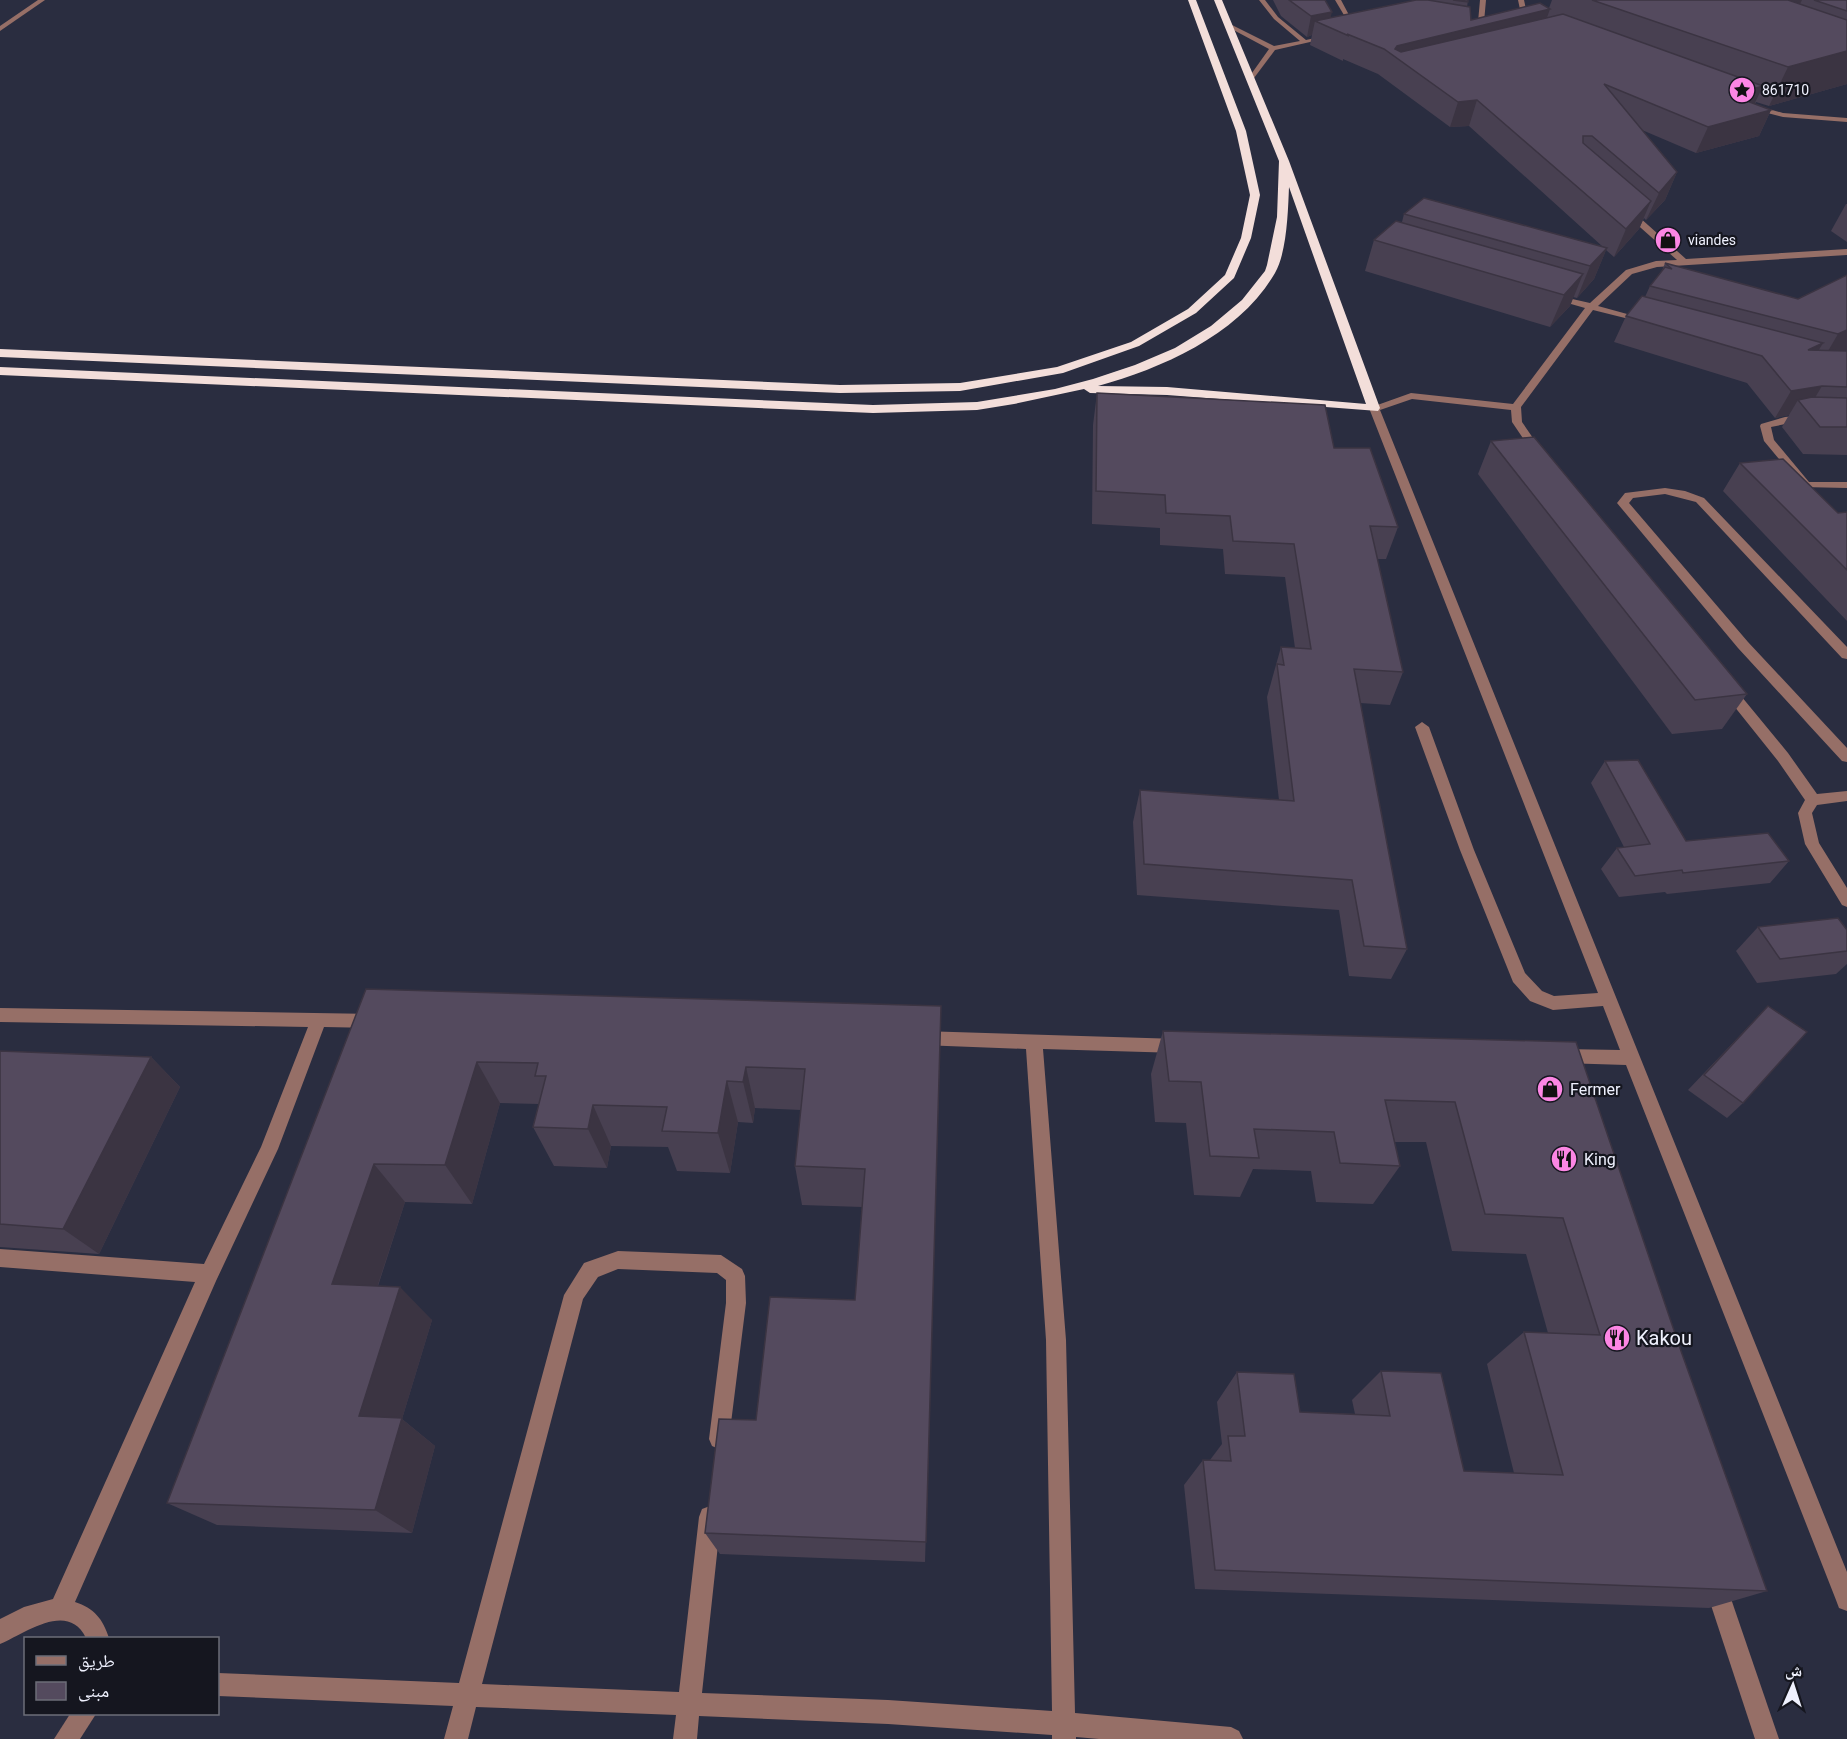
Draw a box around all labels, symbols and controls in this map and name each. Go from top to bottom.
place icon: 861710 [1727,75,1757,105]
place label: 861710 [1762,82,1809,98]
shop icon: viandes [1653,225,1683,255]
place label: viandes [1688,232,1736,248]
shop icon: Fermer [1535,1074,1565,1104]
place label: Fermer [1570,1080,1621,1099]
restaurant icon: King [1549,1144,1579,1174]
place label: King [1584,1150,1616,1169]
restaurant icon: Kakou [1602,1323,1632,1353]
place label: Kakou [1636,1326,1692,1350]
legend [24,1637,219,1715]
text: طريق [78,1650,115,1672]
north arrow [1763,1655,1823,1715]
text: ش [1785,1661,1803,1680]
text: مبنى [78,1680,109,1702]

